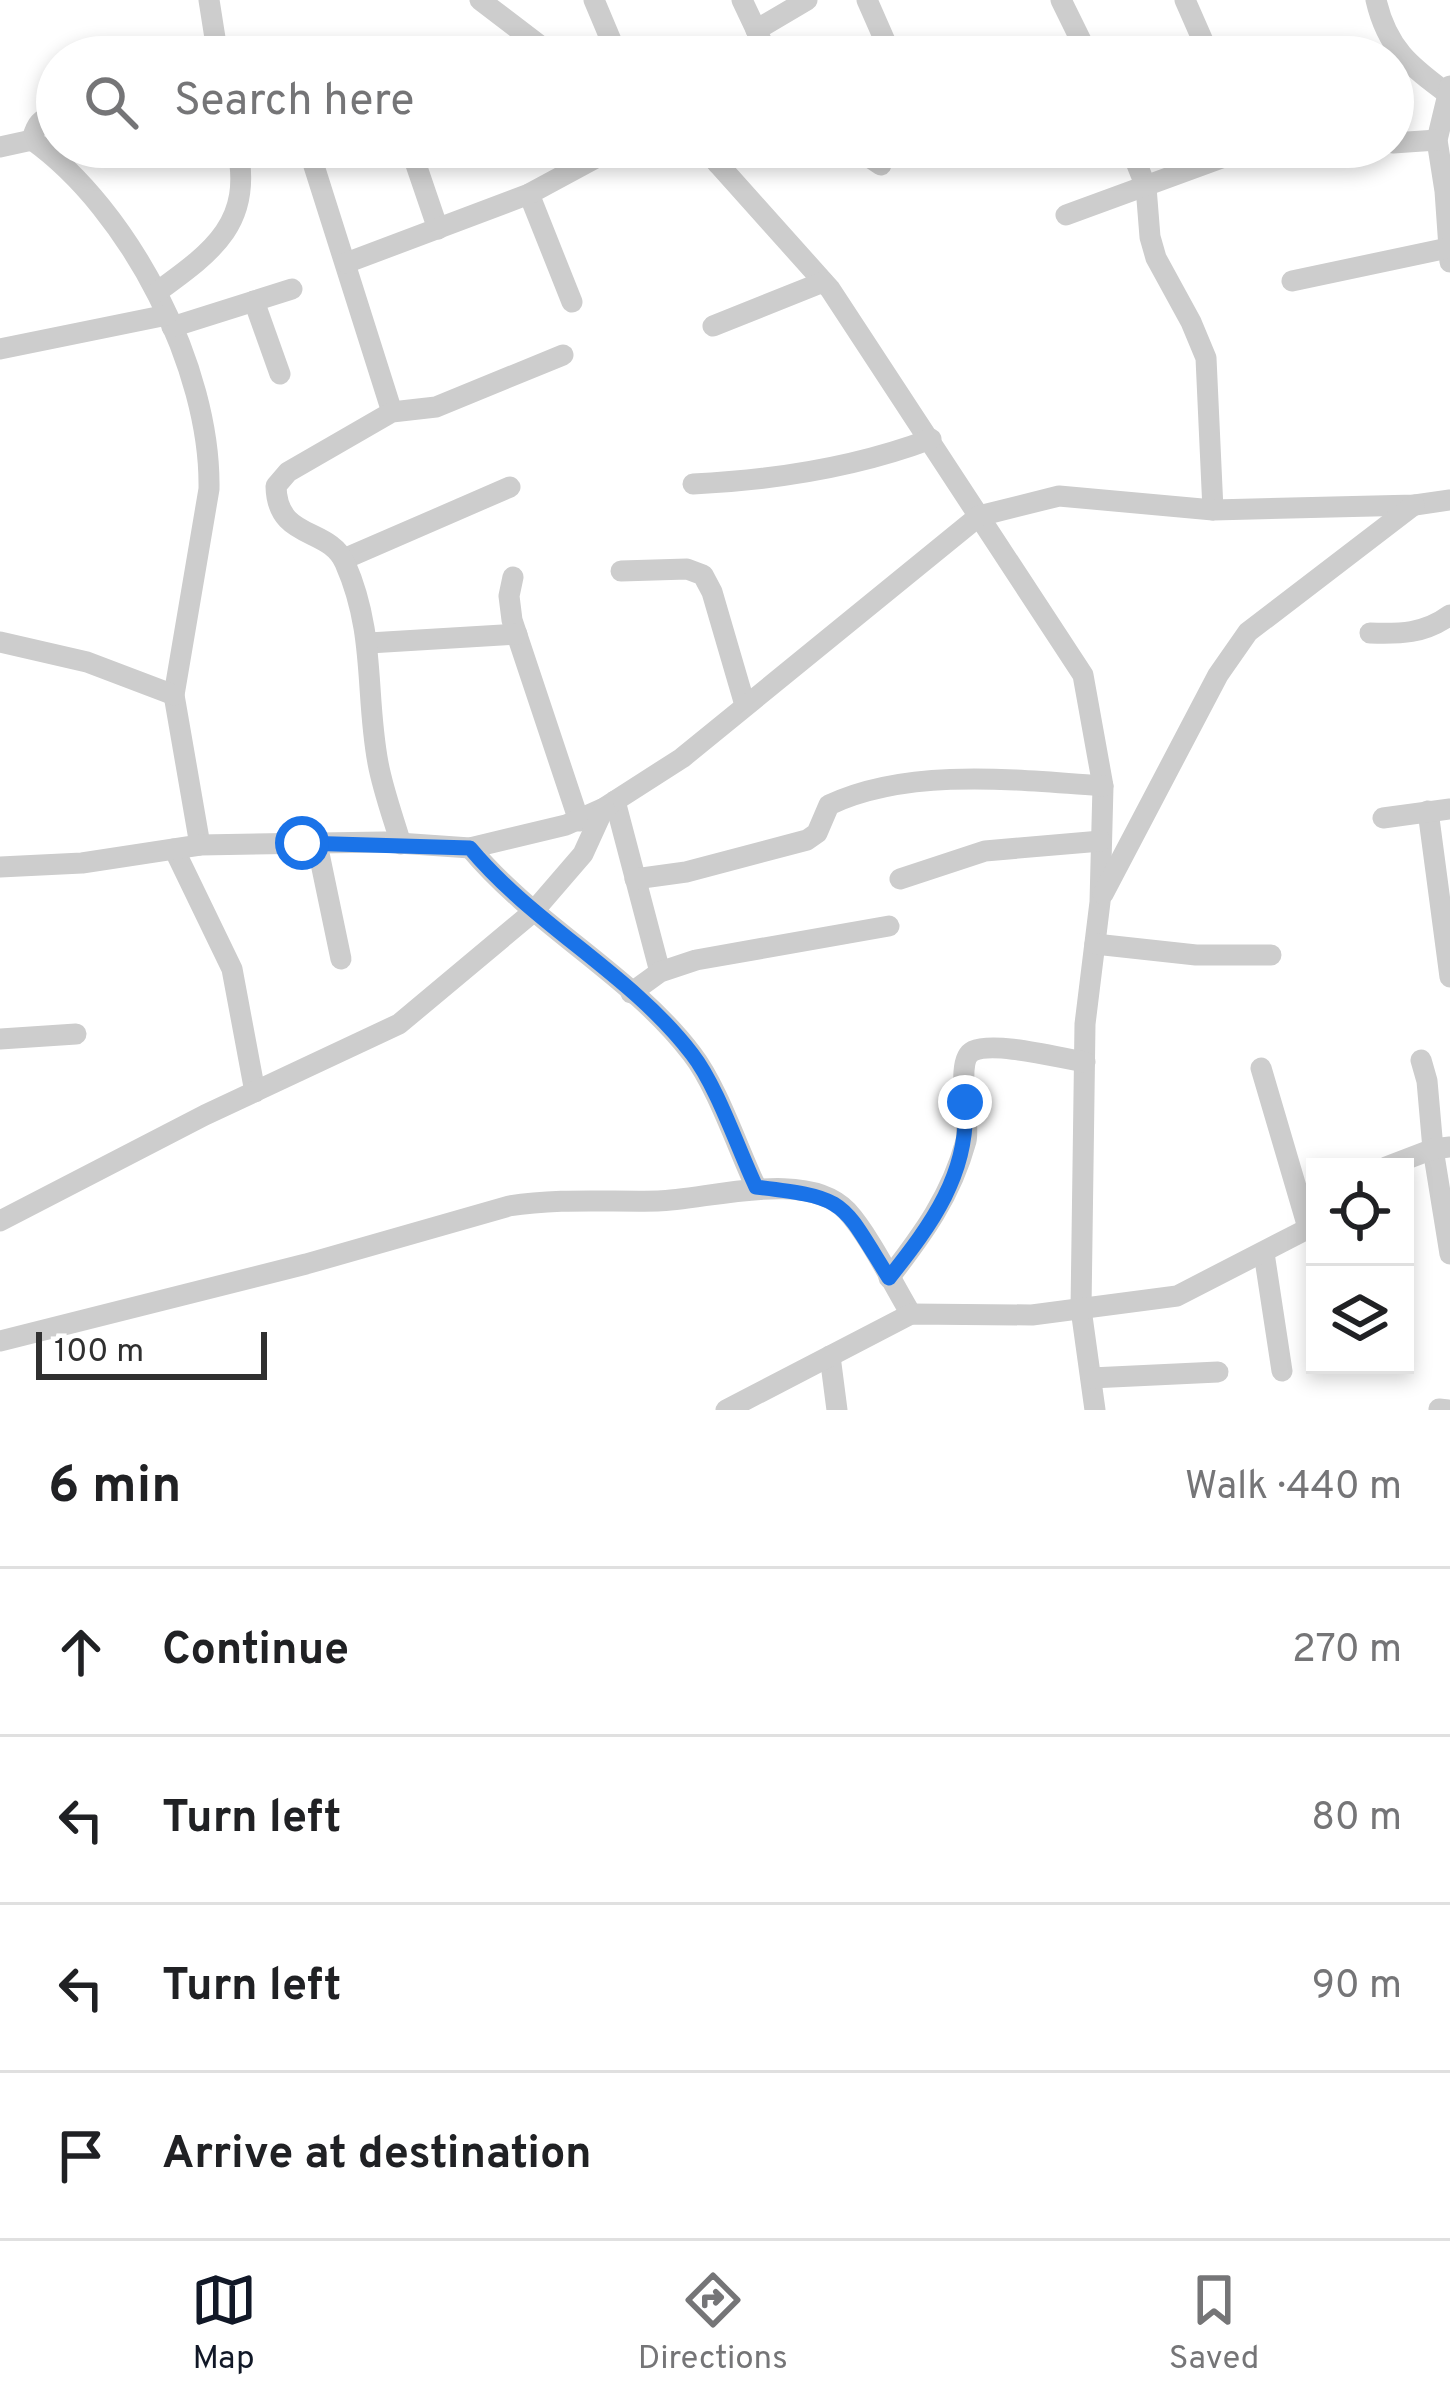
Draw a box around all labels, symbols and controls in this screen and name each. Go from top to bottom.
search box [36,36,1414,168]
icon: search [78,69,144,135]
text: Search here [174,74,414,131]
route start [275,816,329,870]
route end [938,1075,992,1129]
map controls [1306,1158,1414,1374]
button: locate [1306,1158,1414,1266]
button: layers [1306,1266,1414,1374]
scale bar [36,1326,267,1379]
text: 100 m [54,1332,144,1374]
text: 6 min [48,1456,181,1521]
text: Walk · 440 m [1185,1464,1402,1513]
icon: ahead [48,1619,114,1685]
text: Continue [162,1623,349,1680]
text: 270 m [1292,1627,1402,1676]
icon: left [48,1787,114,1853]
text: Turn left [162,1791,341,1848]
text: 80 m [1311,1795,1402,1844]
icon: left [48,1955,114,2021]
text: Turn left [162,1959,341,2016]
text: 90 m [1312,1963,1402,2012]
icon: arrive [48,2123,114,2189]
text: Arrive at destination [162,2127,592,2184]
tab: Map [191,2267,257,2381]
tab: Directions [638,2267,788,2381]
tab: Saved [1169,2267,1259,2381]

